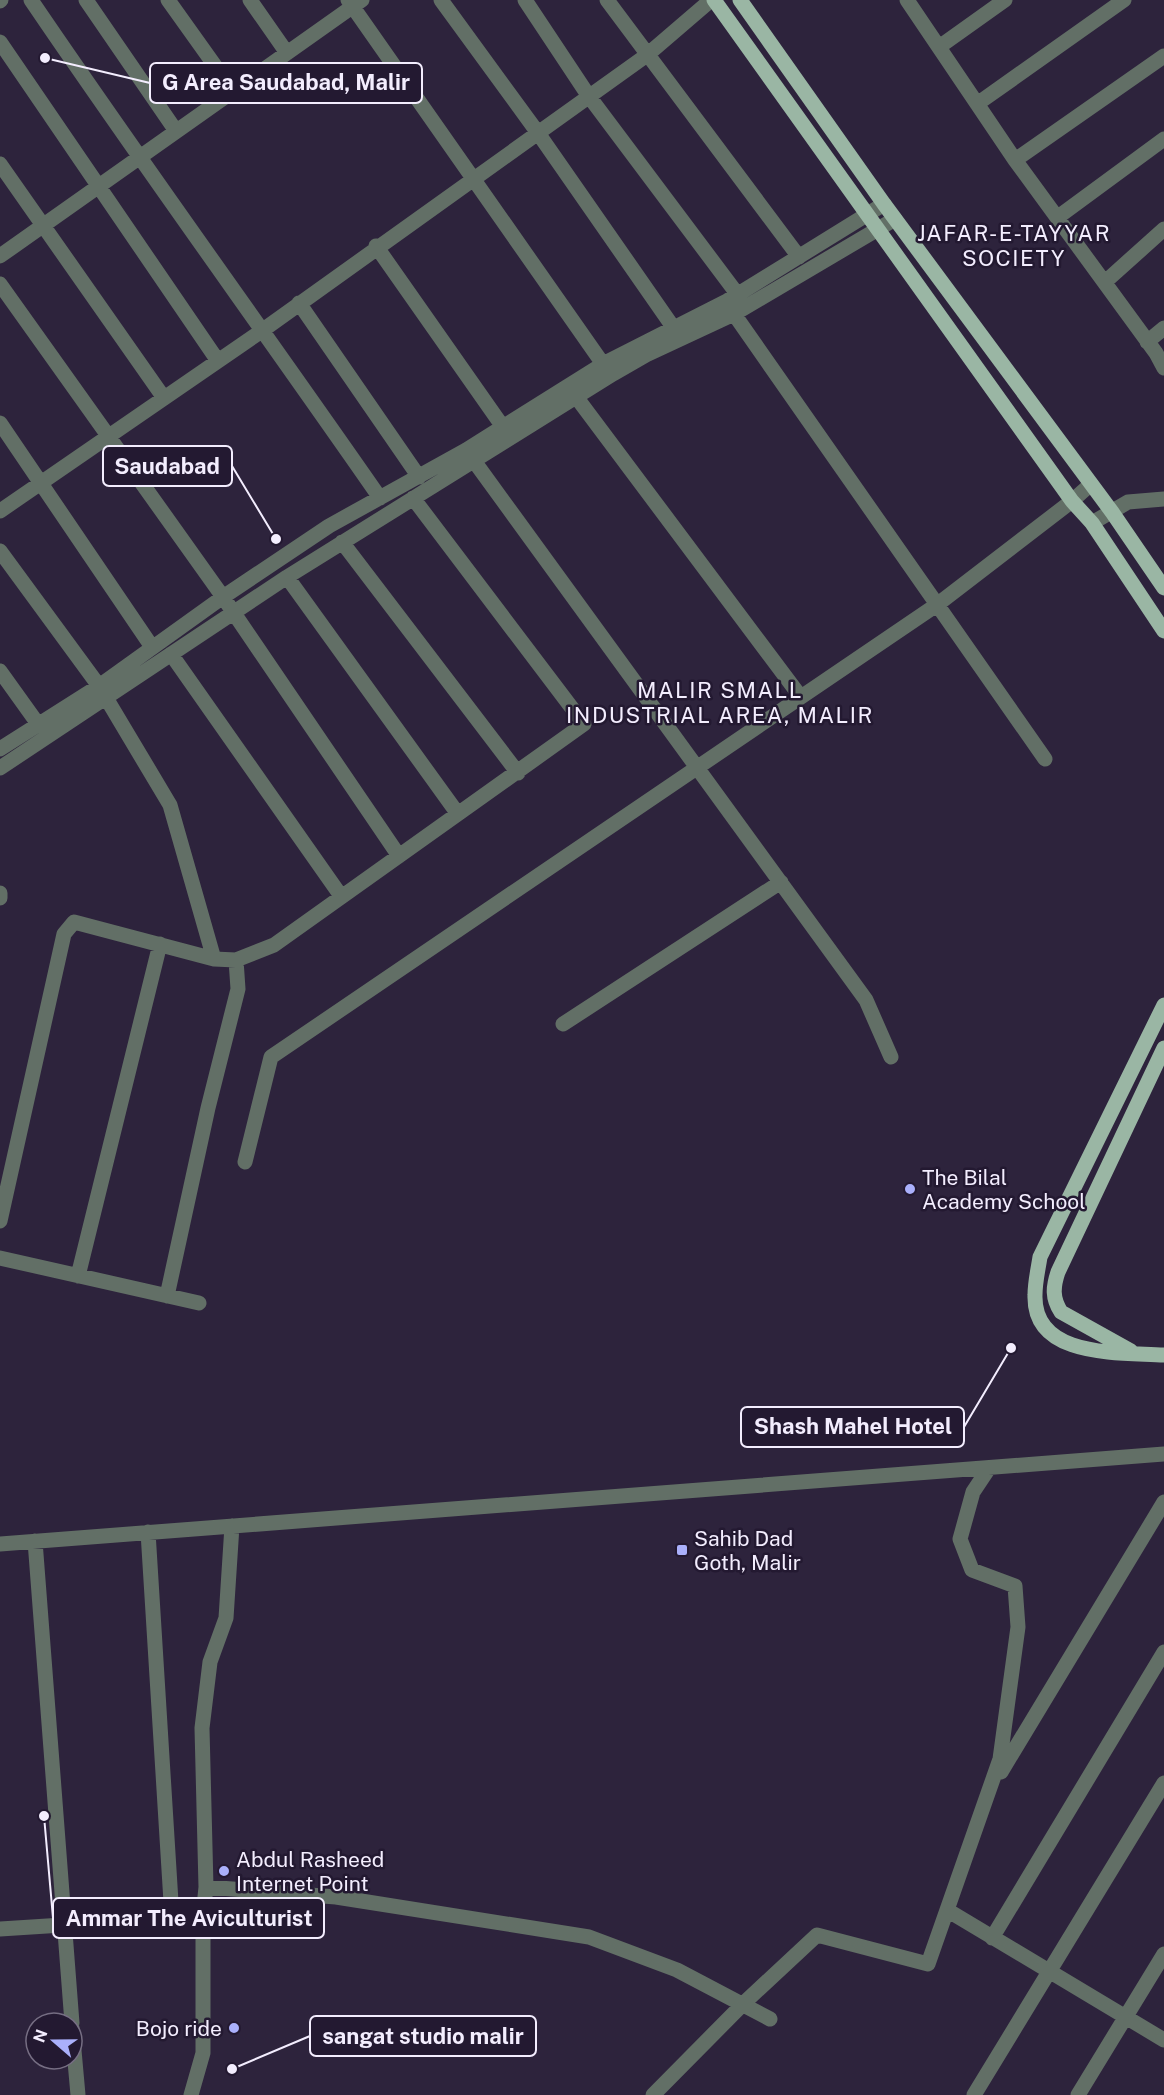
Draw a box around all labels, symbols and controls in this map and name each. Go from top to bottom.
callout: G Area Saudabad, Malir [150,63,422,103]
text: G Area Saudabad, Malir [162,69,410,95]
district label: JAFAR-E-TAYYAR SOCIETY [917,220,1111,271]
callout: Saudabad [103,446,232,486]
text: Saudabad [114,453,220,479]
district label: MALIR SMALL INDUSTRIAL AREA, MALIR [566,677,874,728]
place label: The Bilal Academy School [922,1165,1086,1214]
marker: The Bilal Academy School [903,1182,917,1196]
callout: Shash Mahel Hotel [741,1407,964,1447]
text: Shash Mahel Hotel [754,1413,952,1439]
place label: Sahib Dad Goth, Malir [694,1526,801,1575]
marker: Sahib Dad Goth, Malir [675,1543,689,1557]
place label: Abdul Rasheed Internet Point [236,1847,384,1896]
marker: Abdul Rasheed Internet Point [217,1864,231,1878]
callout: Ammar The Aviculturist [53,1898,324,1938]
text: Ammar The Aviculturist [65,1905,313,1931]
north arrow [24,2011,84,2071]
place label: Bojo ride [136,2016,222,2041]
callout: sangat studio malir [310,2016,536,2056]
marker: Bojo ride [227,2021,241,2035]
text: sangat studio malir [322,2023,524,2049]
text: N [29,2027,51,2045]

